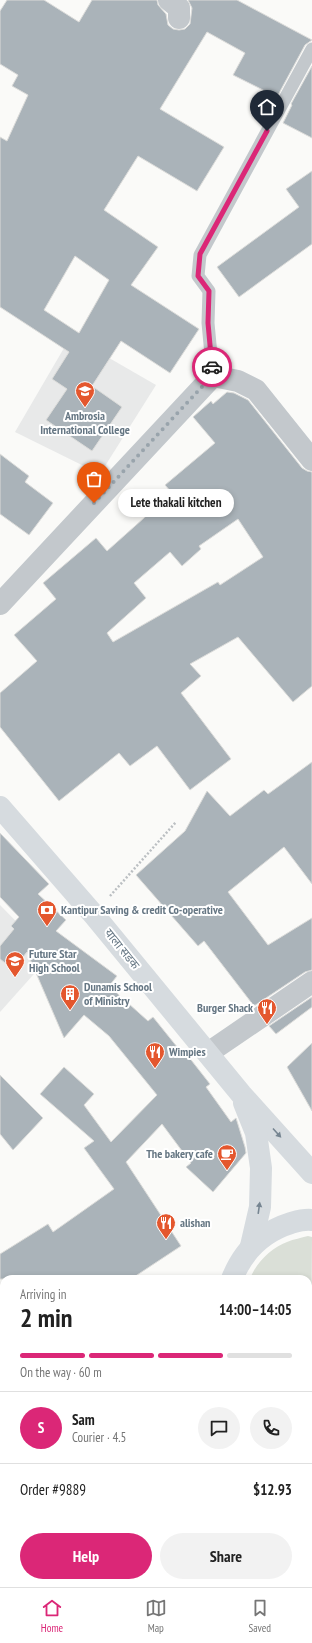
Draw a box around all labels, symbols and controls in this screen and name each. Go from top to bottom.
pin [250,90,284,131]
icon: home [256,96,278,118]
courier [192,347,232,387]
icon: car [201,356,223,378]
school or university icon: Ambrosia International College [74,380,96,408]
place label: Ambrosia International College [40,408,130,437]
pin [77,462,111,503]
icon: bag [83,468,105,490]
callout: Lete thakali kitchen [118,489,234,517]
text: Lete thakali kitchen [130,494,222,511]
bank icon: Kantipur Saving & credit Co-operative [36,899,58,927]
place label: Kantipur Saving & credit Co-operative [61,902,223,917]
street label: याला सडक [102,925,144,973]
place label: Future Star High School [29,946,80,975]
school or university icon: Future Star High School [4,950,26,978]
place label: Dunamis School of Ministry [84,979,152,1008]
building icon: Dunamis School of Ministry [59,983,81,1011]
restaurant icon: Burger Shack [256,997,278,1025]
place label: Burger Shack [197,1000,253,1015]
restaurant icon: Wimpies [144,1041,166,1069]
place label: Wimpies [168,1044,206,1059]
one-way arrow [272,1128,282,1138]
cafe icon: The bakery cafe [216,1143,238,1171]
place label: The bakery cafe [146,1146,213,1161]
one-way arrow [256,1202,262,1214]
restaurant icon: alishan [155,1212,177,1240]
place label: alishan [180,1215,211,1230]
text: Arriving in [20,1286,67,1303]
text: 14:00–14:05 [219,1300,292,1319]
text: 2 min [20,1301,73,1334]
text: On the way · 60 m [20,1364,102,1381]
button: chat [198,1407,240,1449]
button: phone [250,1407,292,1449]
text: Sam [72,1410,95,1429]
text: S [38,1418,44,1437]
text: Courier · 4.5 [72,1429,126,1446]
text: Order #9889 [20,1480,86,1499]
text: $12.93 [253,1480,292,1499]
button: Help [20,1533,152,1579]
button: Share [160,1533,292,1579]
tab: Home [41,1597,63,1635]
tab: Map [145,1597,167,1635]
tab: Saved [248,1597,271,1635]

